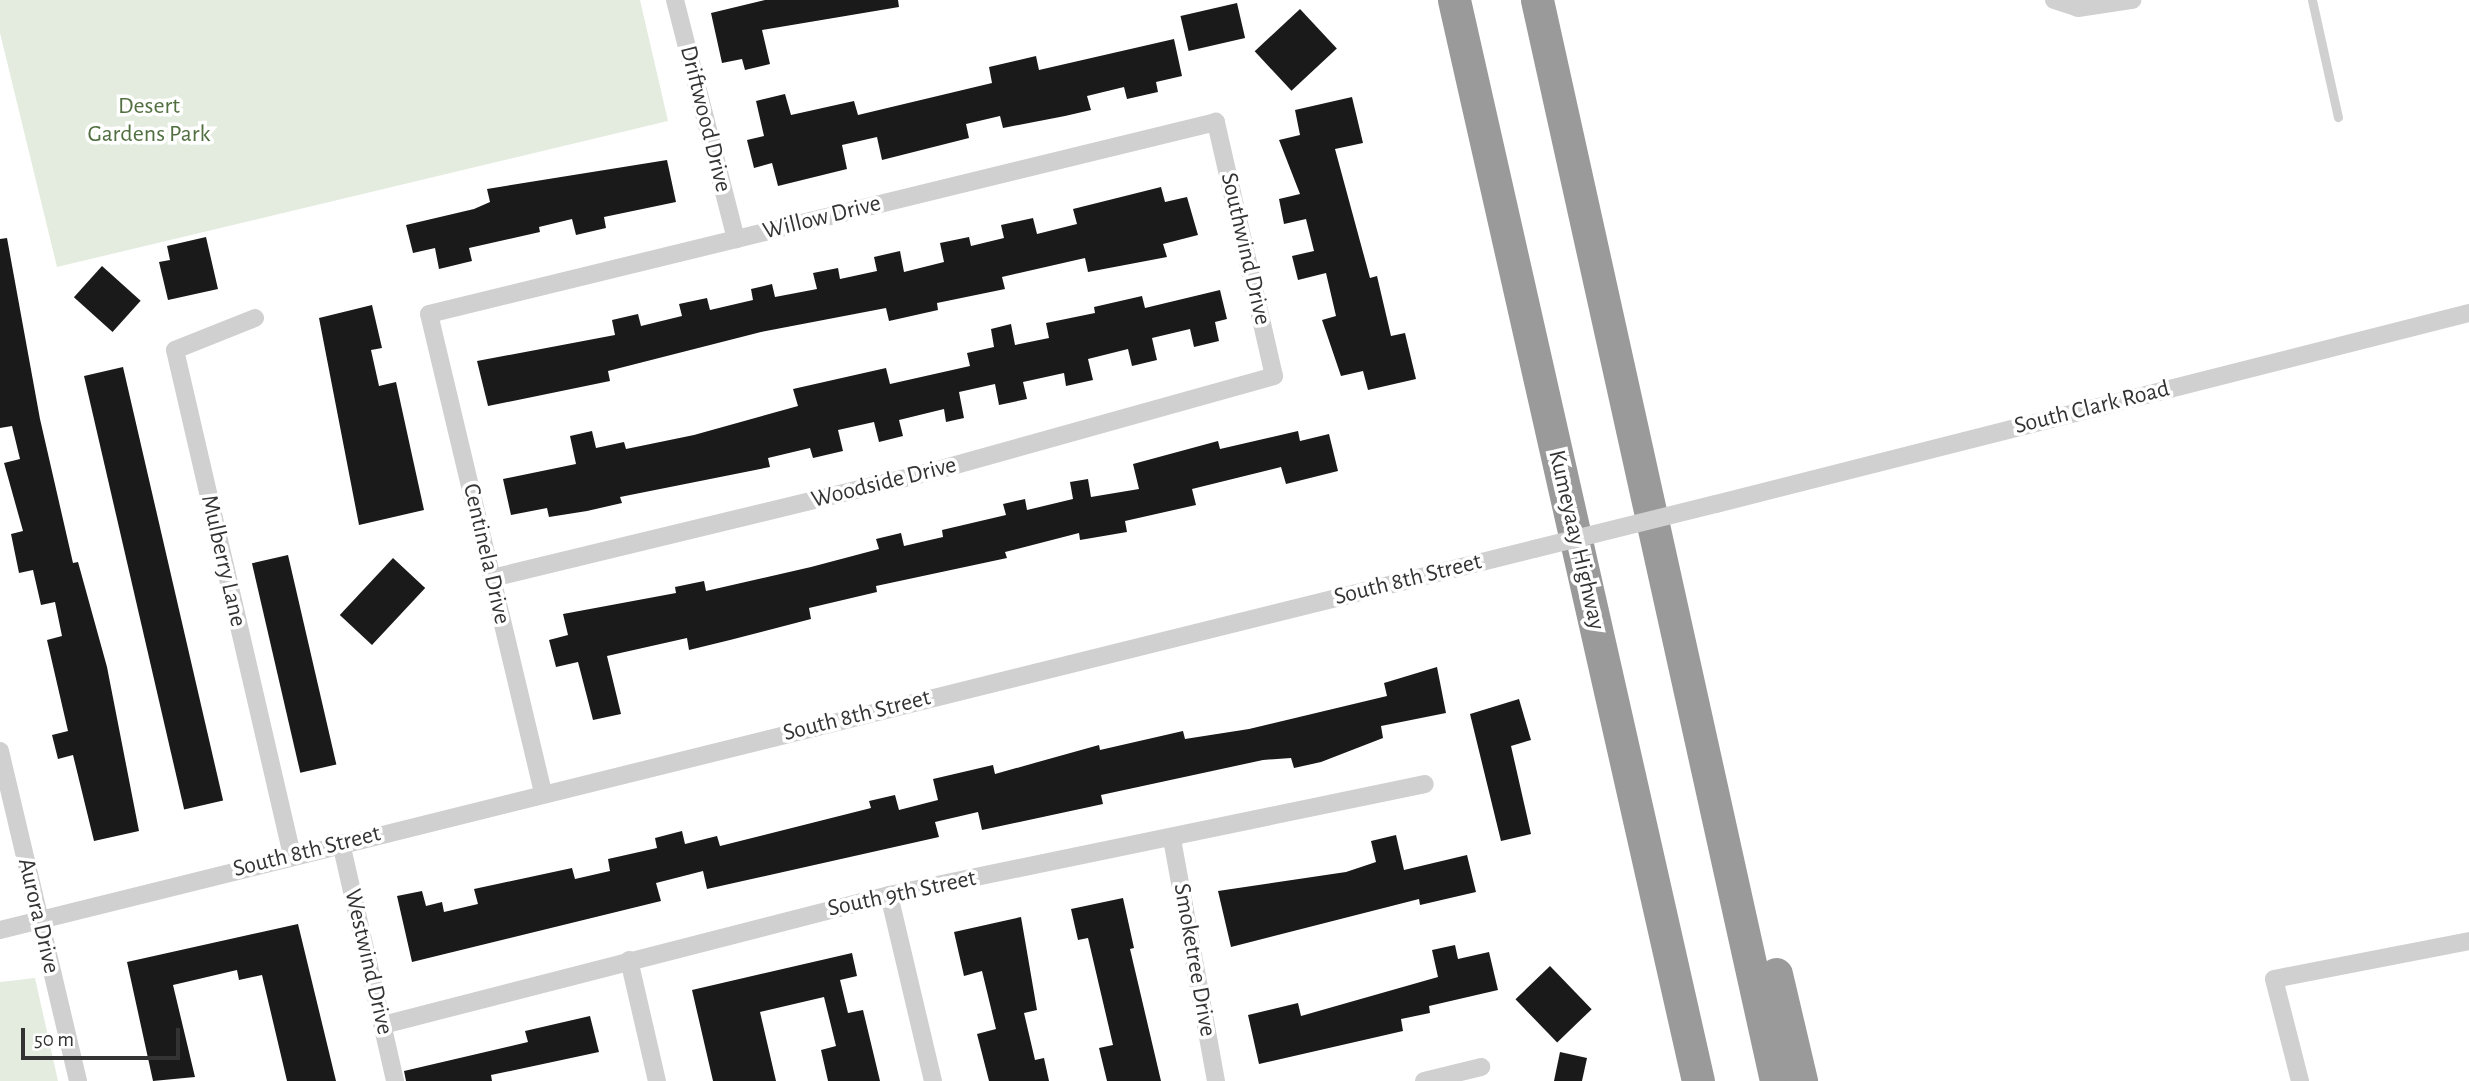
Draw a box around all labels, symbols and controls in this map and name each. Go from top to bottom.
street label: Driftwood Drive [673,43,737,195]
park label: Desert Gardens Park [88,93,210,149]
street label: Southwind Drive [1214,170,1276,328]
street label: Willow Drive [760,189,884,247]
street label: South Clark Road [2012,375,2172,441]
street label: Kumeyaay Highway [1541,447,1611,633]
street label: Woodside Drive [809,451,959,515]
street label: Centinela Drive [456,481,516,627]
street label: Mulberry Lane [194,492,252,630]
street label: South 8th Street [1331,548,1485,612]
street label: South 8th Street [780,684,934,748]
street label: South 8th Street [230,820,384,884]
street label: Aurora Drive [11,856,65,976]
street label: South 9th Street [825,864,979,924]
street label: Smoketree Drive [1166,881,1222,1039]
street label: Westwind Drive [337,886,399,1038]
scale bar [24,1014,184,1058]
text: 50 m [34,1029,74,1050]

